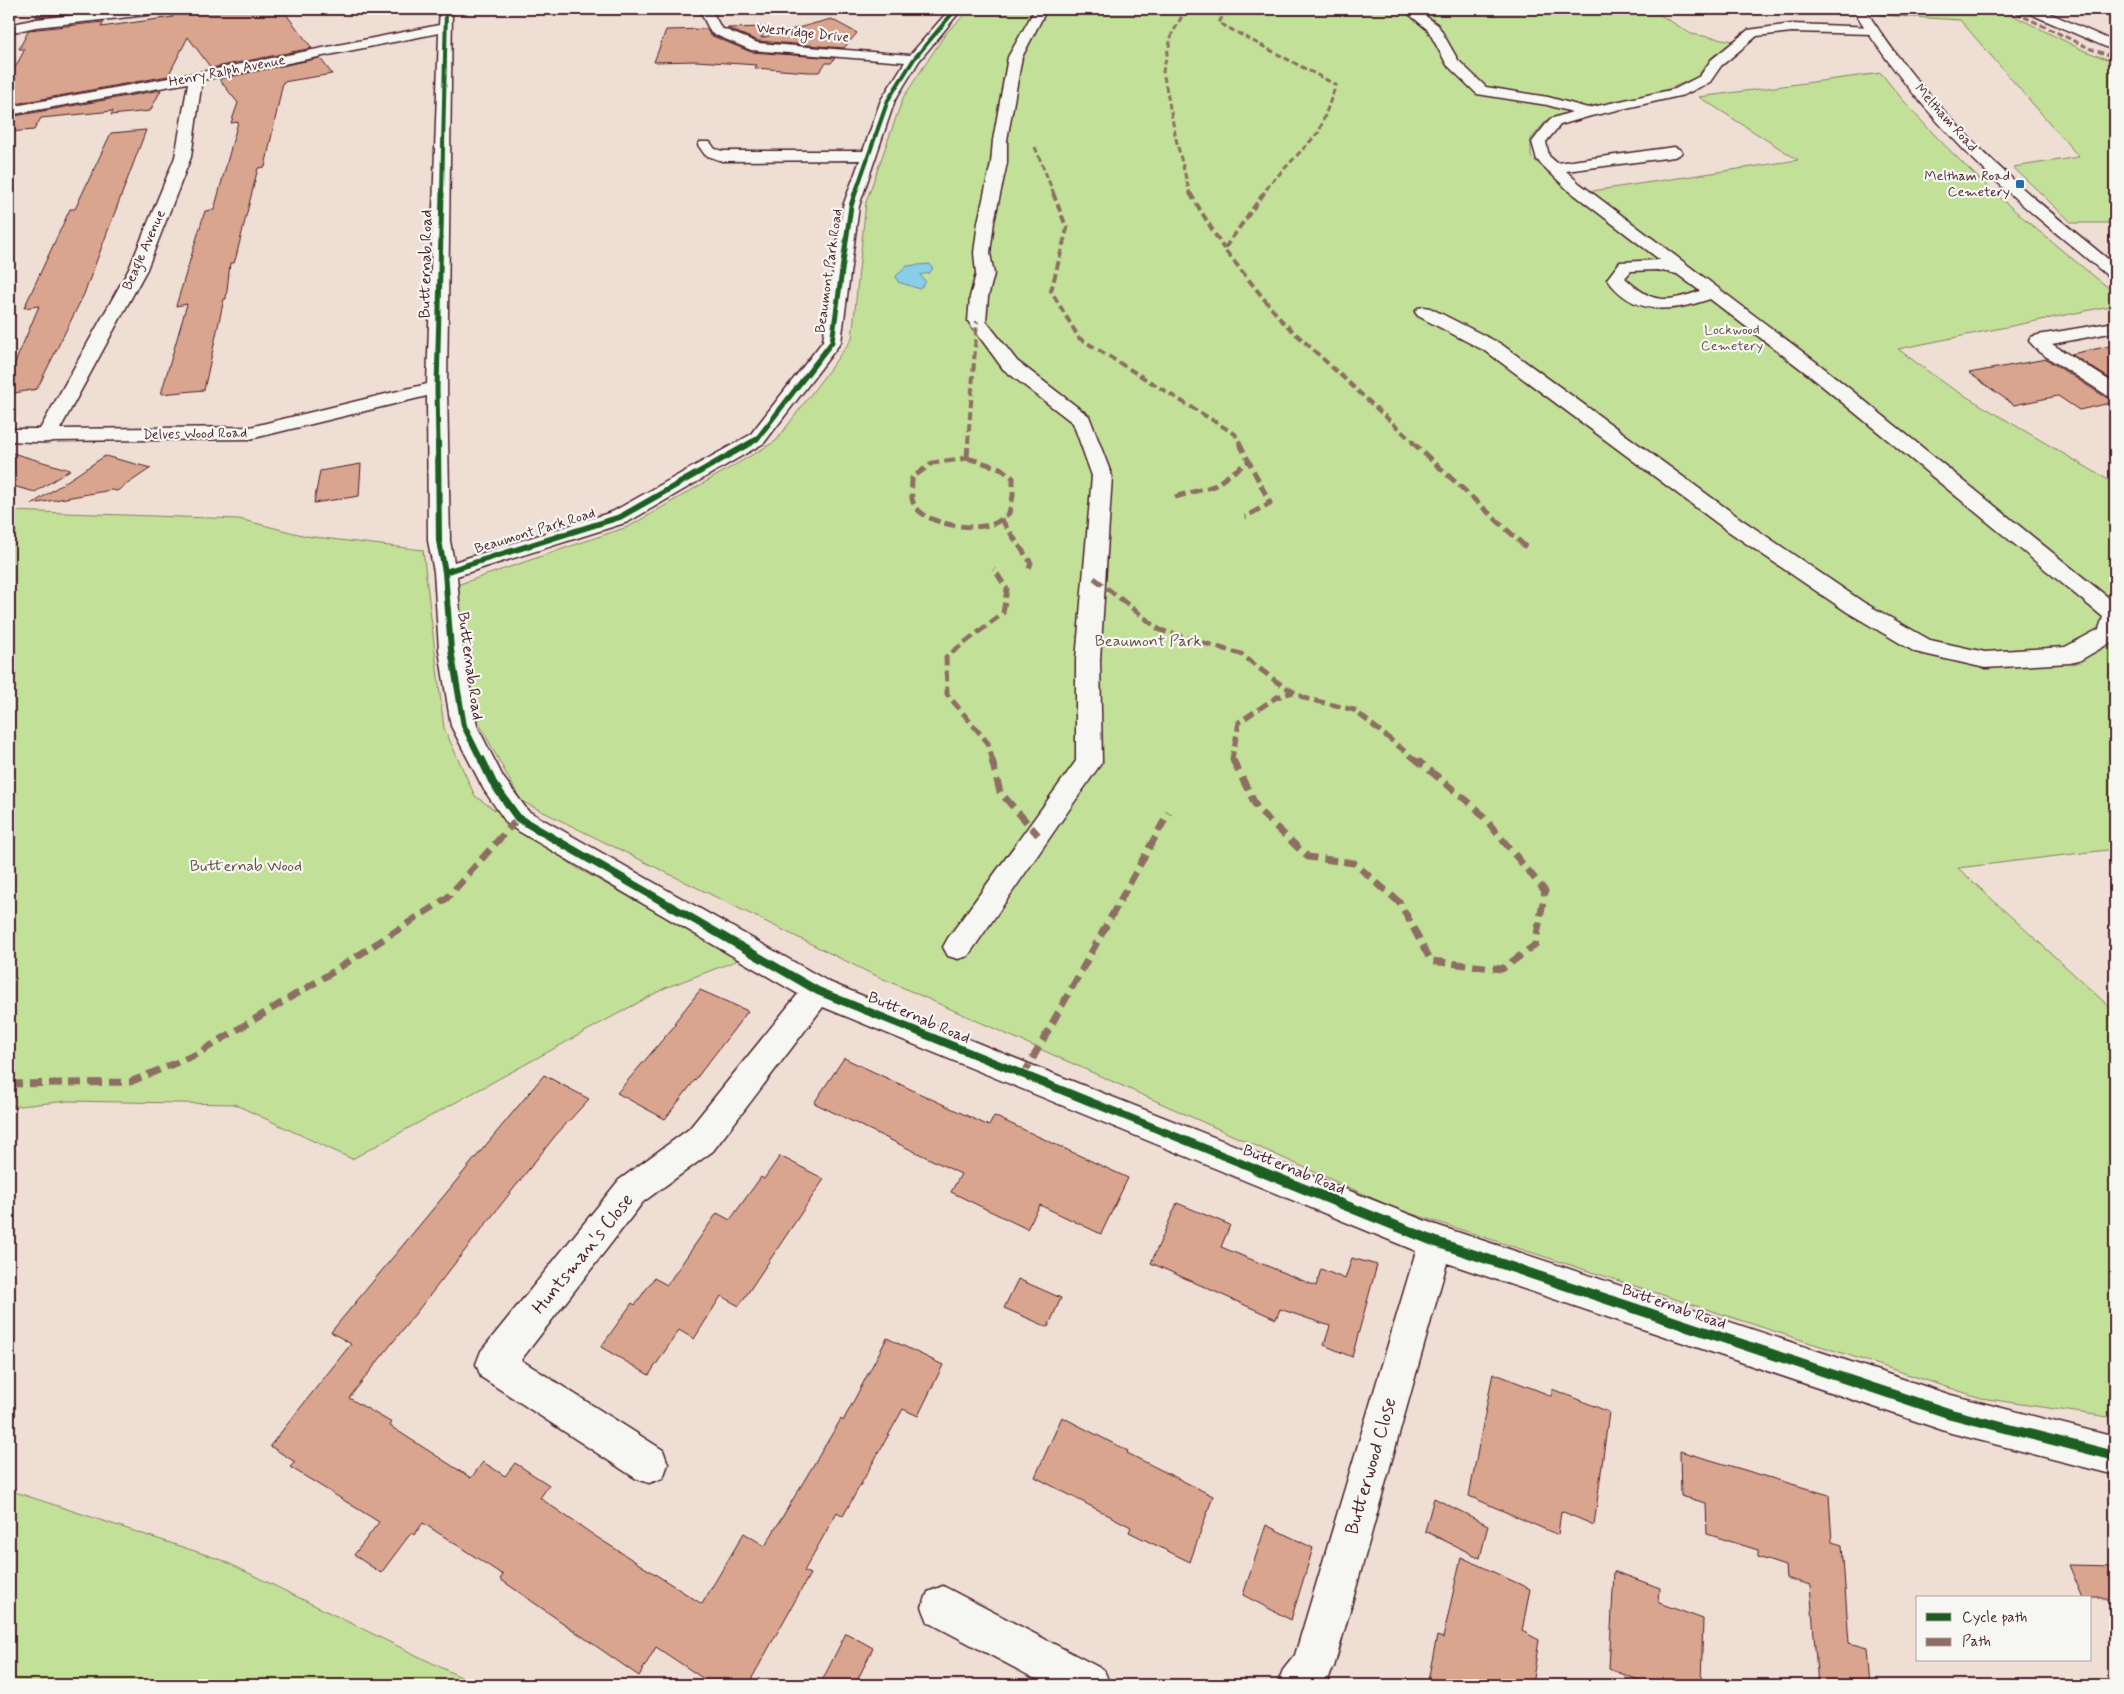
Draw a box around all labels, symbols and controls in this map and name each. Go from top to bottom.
street label: Westridge Drive [756,19,850,48]
street label: Henry Ralph Avenue [167,51,287,91]
street label: Meltham Road [1911,80,1981,156]
place label: Meltham Road Cemetery [1924,167,2010,201]
marker: Meltham Road Cemetery [2014,178,2026,190]
street label: Beagle Avenue [118,207,172,294]
street label: Beaumont Park Road [811,208,847,334]
street label: Butternab Road [415,209,437,319]
park label: Lockwood Cemetery [1701,321,1763,355]
street label: Delves Wood Road [143,424,247,444]
street label: Beaumont Park Road [473,504,597,558]
street label: Butternab Road [452,611,488,721]
park label: Beaumont Park [1095,631,1201,652]
park label: Butternab Wood [190,856,302,877]
street label: Butternab Road [865,987,973,1049]
street label: Butternab Road [1240,1140,1348,1200]
street label: Huntsman's Close [527,1189,639,1319]
street label: Butternab Road [1619,1279,1729,1335]
street label: Butterwood Close [1339,1394,1403,1538]
legend [1916,1596,2092,1662]
text: Cycle path [1962,1608,2027,1628]
text: Path [1962,1632,1991,1652]

